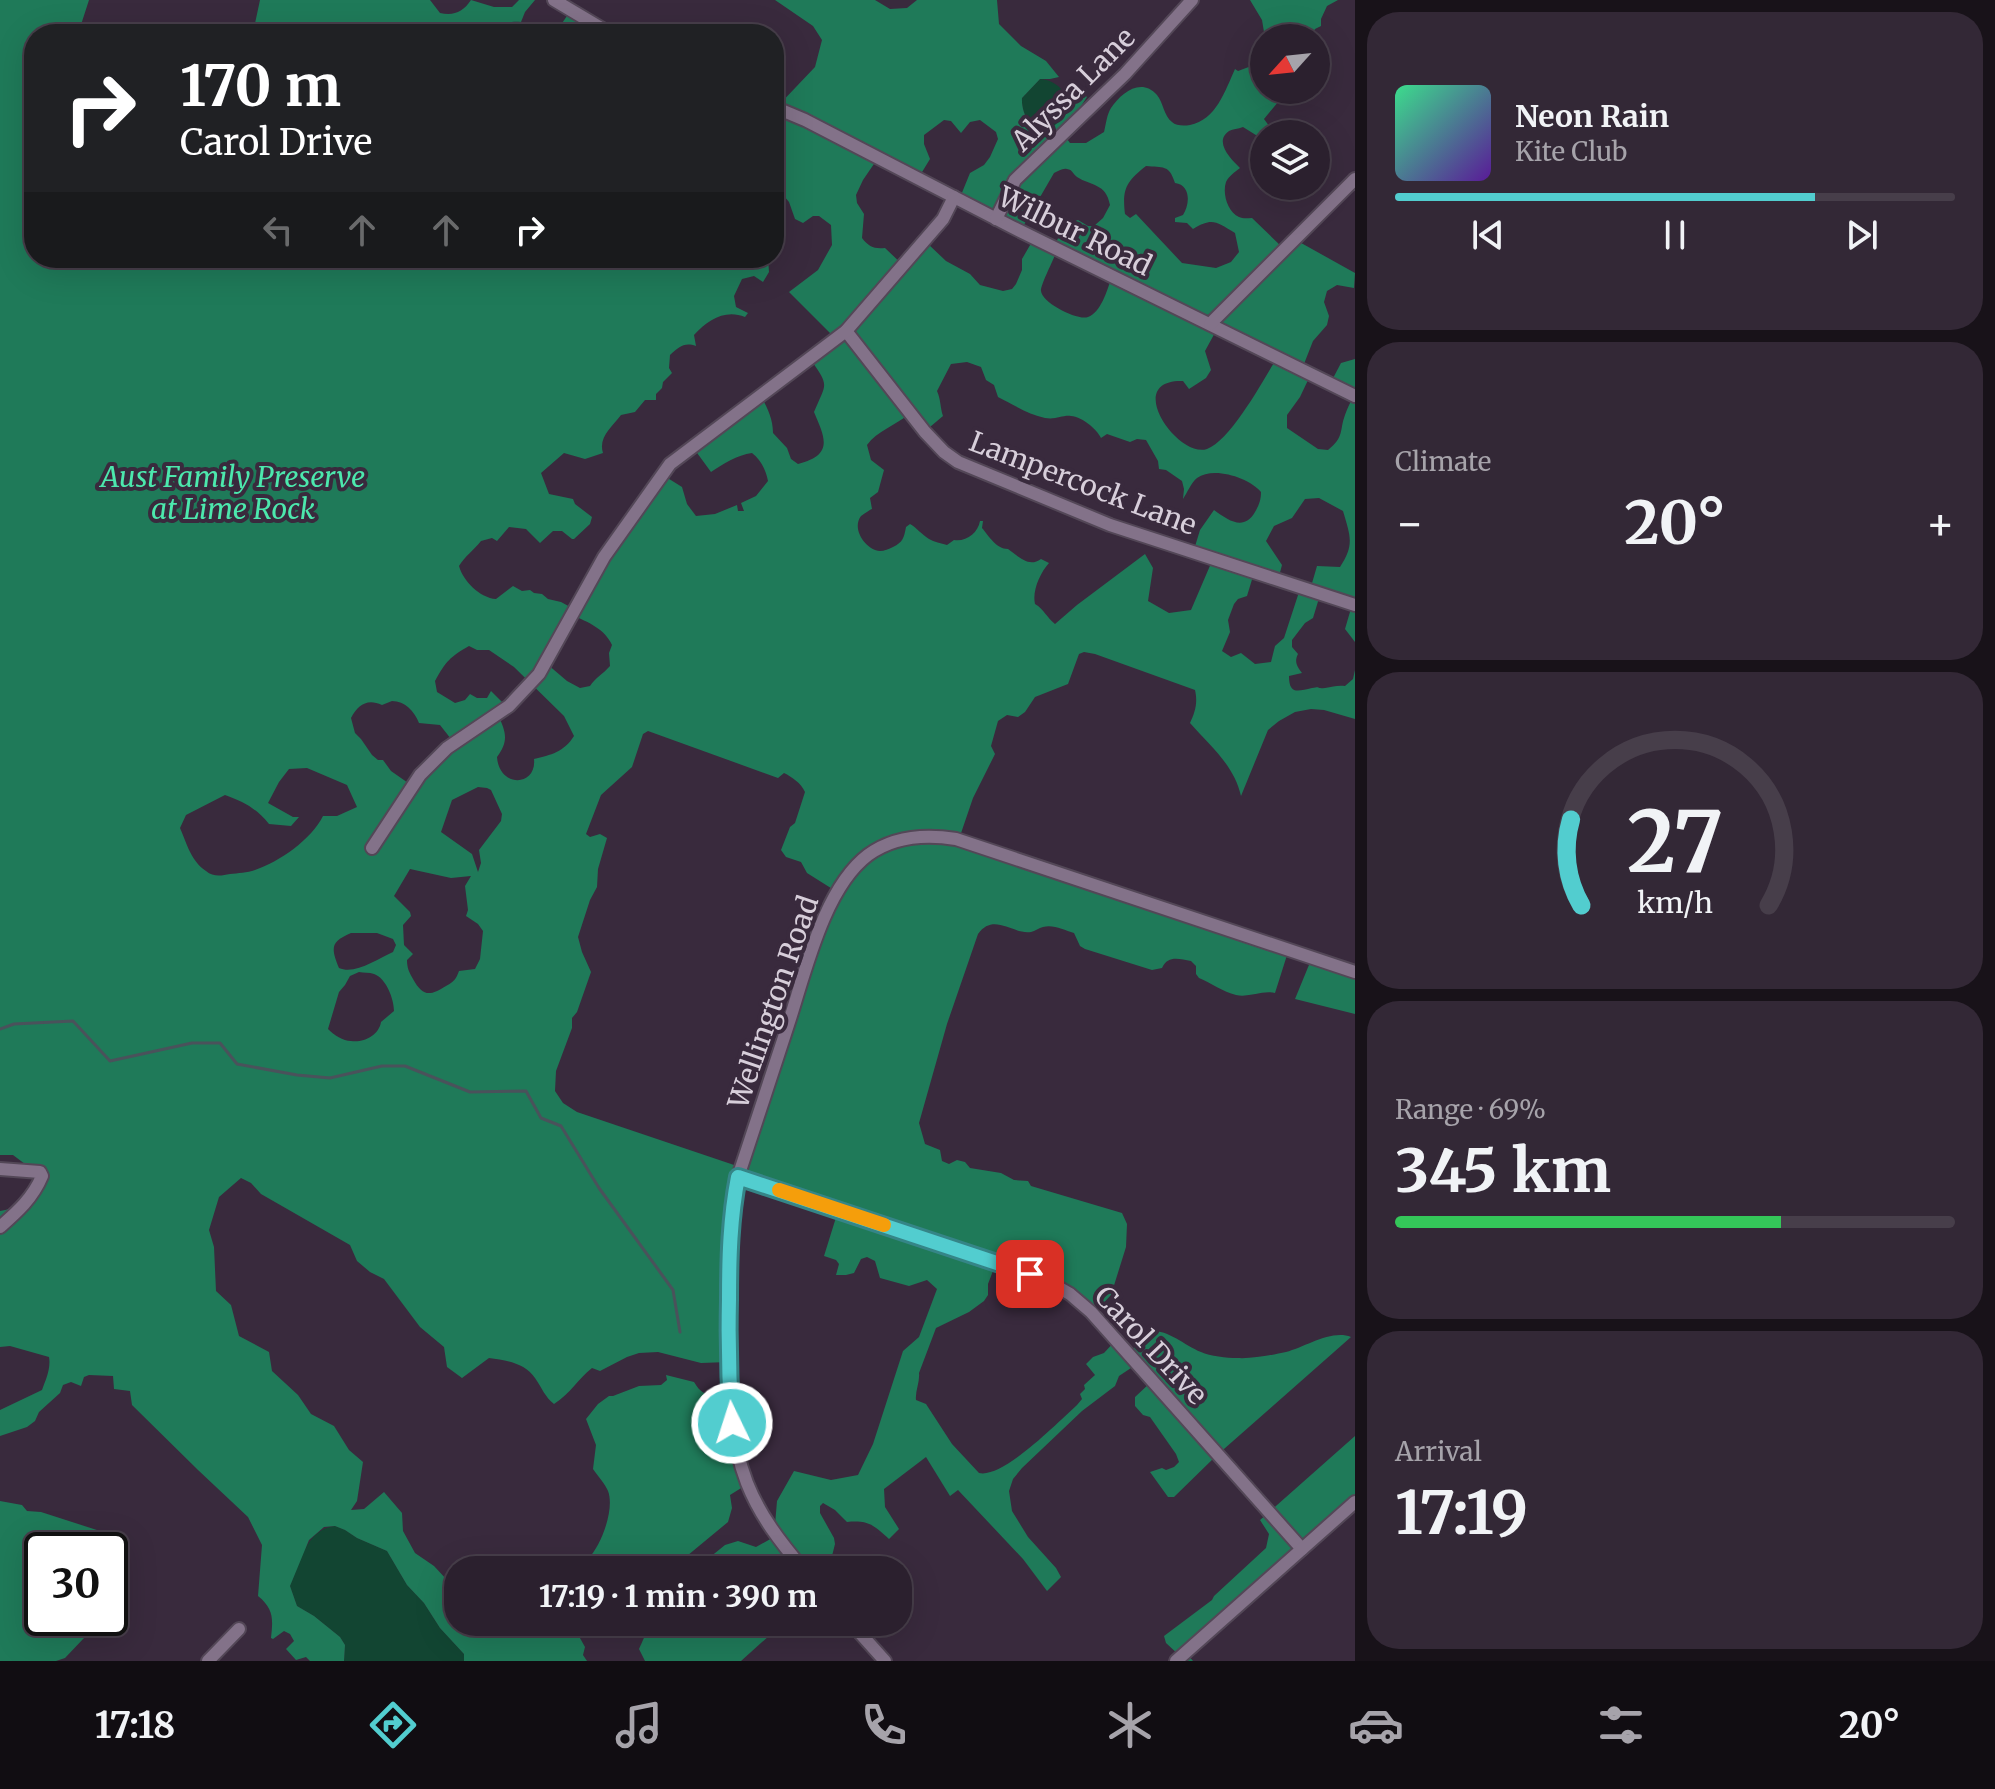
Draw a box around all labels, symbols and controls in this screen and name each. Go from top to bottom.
street label: Alyssa Lane [1003,20,1142,159]
north arrow [1250,24,1330,104]
map controls [1250,24,1330,200]
text: 170 m [180,51,341,121]
icon: right [48,56,152,160]
text: Neon Rain [1515,97,1669,135]
text: Carol Drive [180,120,372,165]
button: layers [1250,120,1330,200]
text: Kite Club [1515,135,1627,168]
street label: Wilbur Road [991,178,1158,284]
icon: left [256,208,300,252]
icon: ahead [340,208,384,252]
icon: ahead [424,208,468,252]
icon: right [508,208,552,252]
icon: previous [1466,213,1510,257]
icon: pause [1653,213,1697,257]
icon: next [1840,213,1884,257]
street label: Lampercock Lane [964,423,1202,543]
text: Climate [1395,445,1491,478]
park label: Aust Family Preserve at Lime Rock [99,459,365,527]
text: 20° [1624,485,1726,560]
text: − [1395,496,1424,551]
text: + [1926,496,1955,551]
text: 27 [1627,790,1723,895]
text: km/h [1637,886,1713,922]
street label: Wellington Road [719,891,826,1114]
text: Range · 69% [1395,1093,1546,1126]
text: 345 km [1395,1133,1611,1208]
pin [996,1240,1064,1308]
icon: arrive [1008,1252,1052,1296]
street label: Carol Drive [1087,1278,1215,1412]
position arrow [690,1381,774,1465]
text: Arrival [1395,1435,1482,1468]
text: 17:19 [1395,1475,1528,1550]
speed limit sign: 30 [24,1532,128,1636]
text: 17:19 · 1 min · 390 m [539,1577,817,1615]
icon: directions [365,1697,421,1753]
icon: music [611,1697,667,1753]
icon: phone [856,1697,912,1753]
icon: climate [1102,1697,1158,1753]
icon: car [1348,1697,1404,1753]
icon: filters [1593,1697,1649,1753]
text: 17:18 [95,1703,175,1748]
text: 20° [1839,1703,1900,1748]

